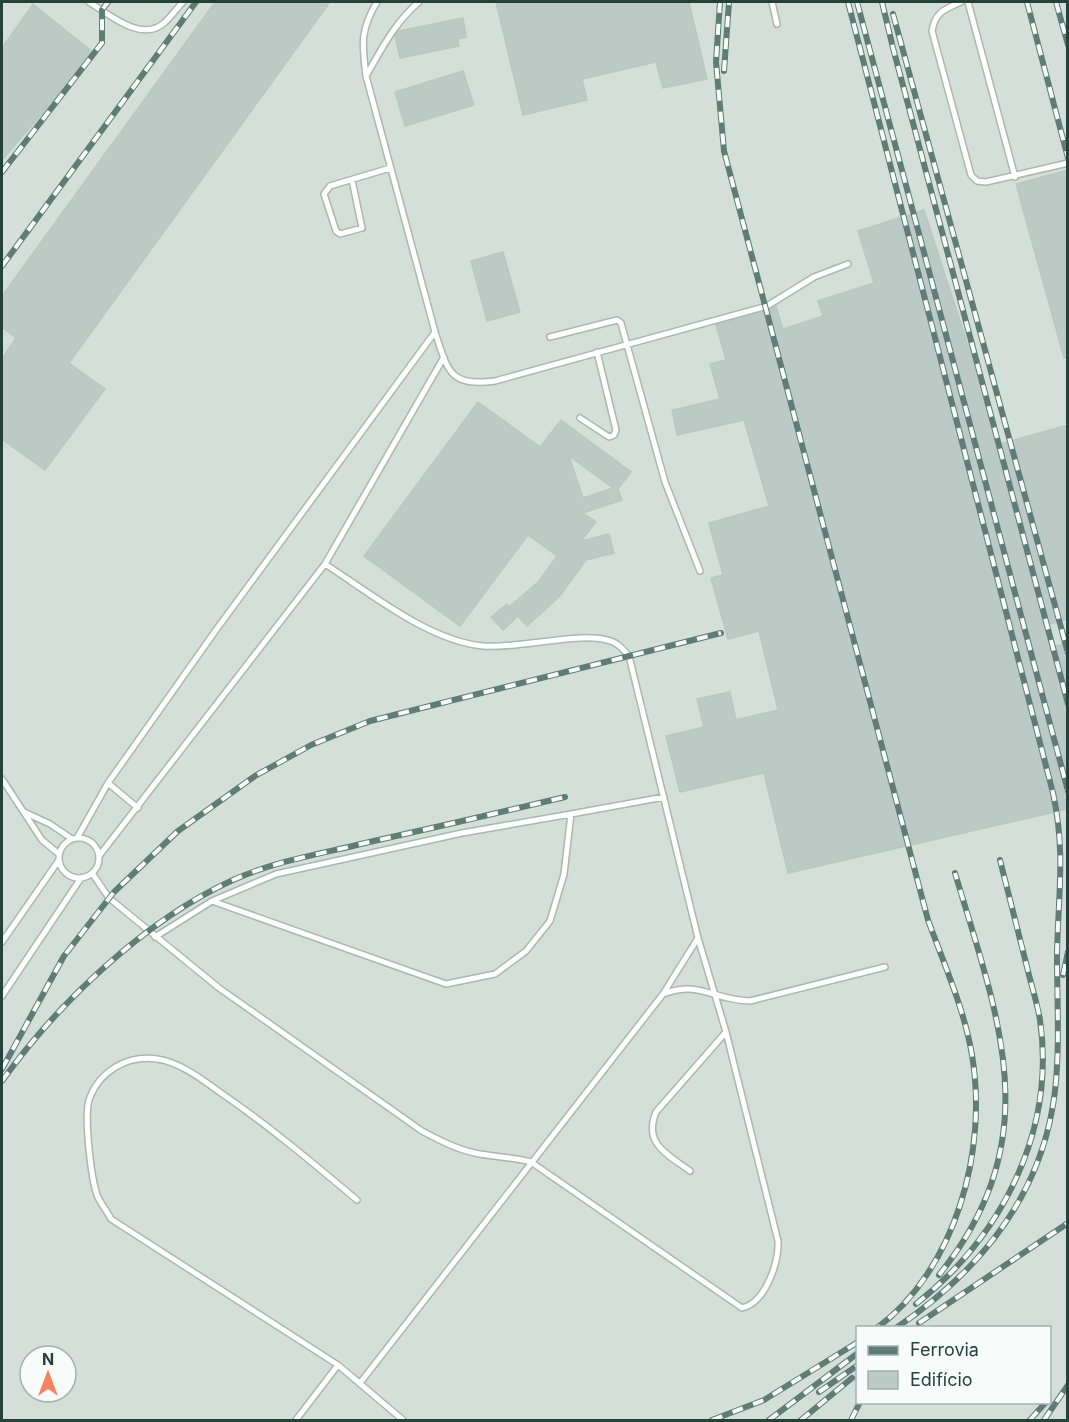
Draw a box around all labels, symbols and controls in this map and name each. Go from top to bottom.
legend [856,1326,1051,1404]
text: Ferrovia [910,1339,979,1360]
north arrow [18,1344,78,1404]
text: N [42,1349,54,1369]
text: Edifício [910,1369,973,1390]

